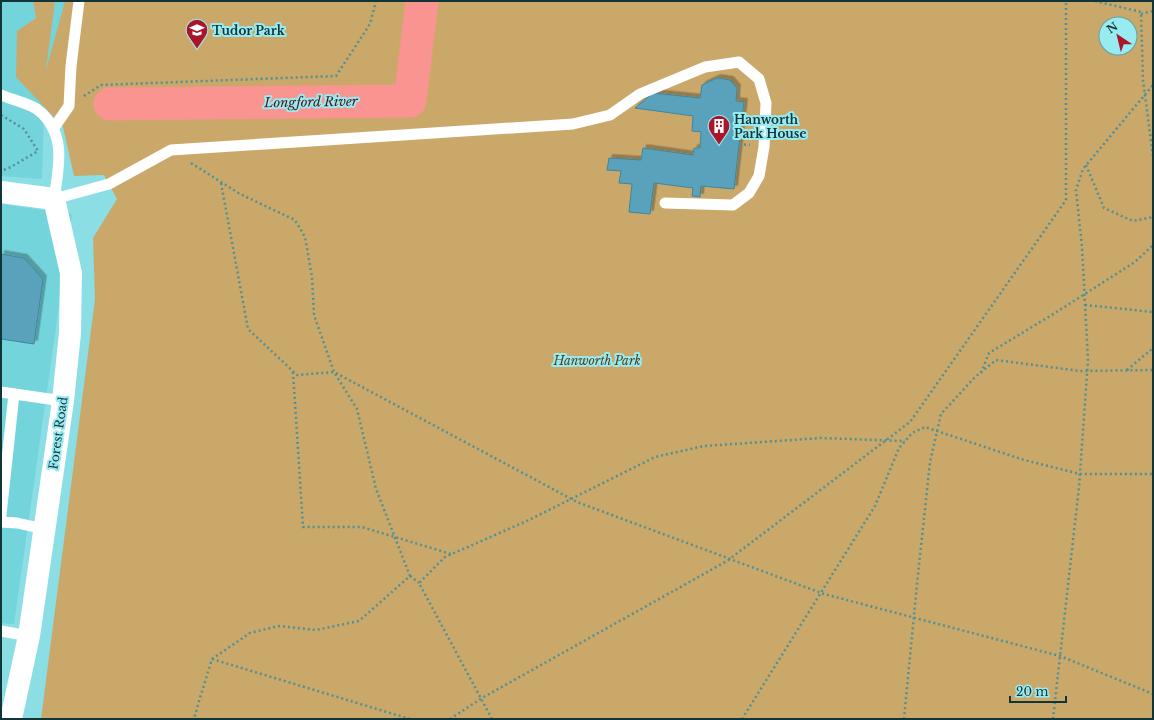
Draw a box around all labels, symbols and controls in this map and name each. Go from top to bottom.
north arrow [1098,16,1138,56]
school or university icon: Tudor Park [184,17,210,50]
text: N [1104,19,1121,37]
place label: Tudor Park [212,23,286,38]
water label: Longford River [263,93,359,111]
place label: Hanworth Park House [734,112,806,141]
building icon: Hanworth Park House [706,113,732,146]
park label: Hanworth Park [552,353,641,368]
street label: Forest Road [45,396,71,470]
scale bar [1010,678,1066,704]
text: 20 m [1016,684,1048,699]

